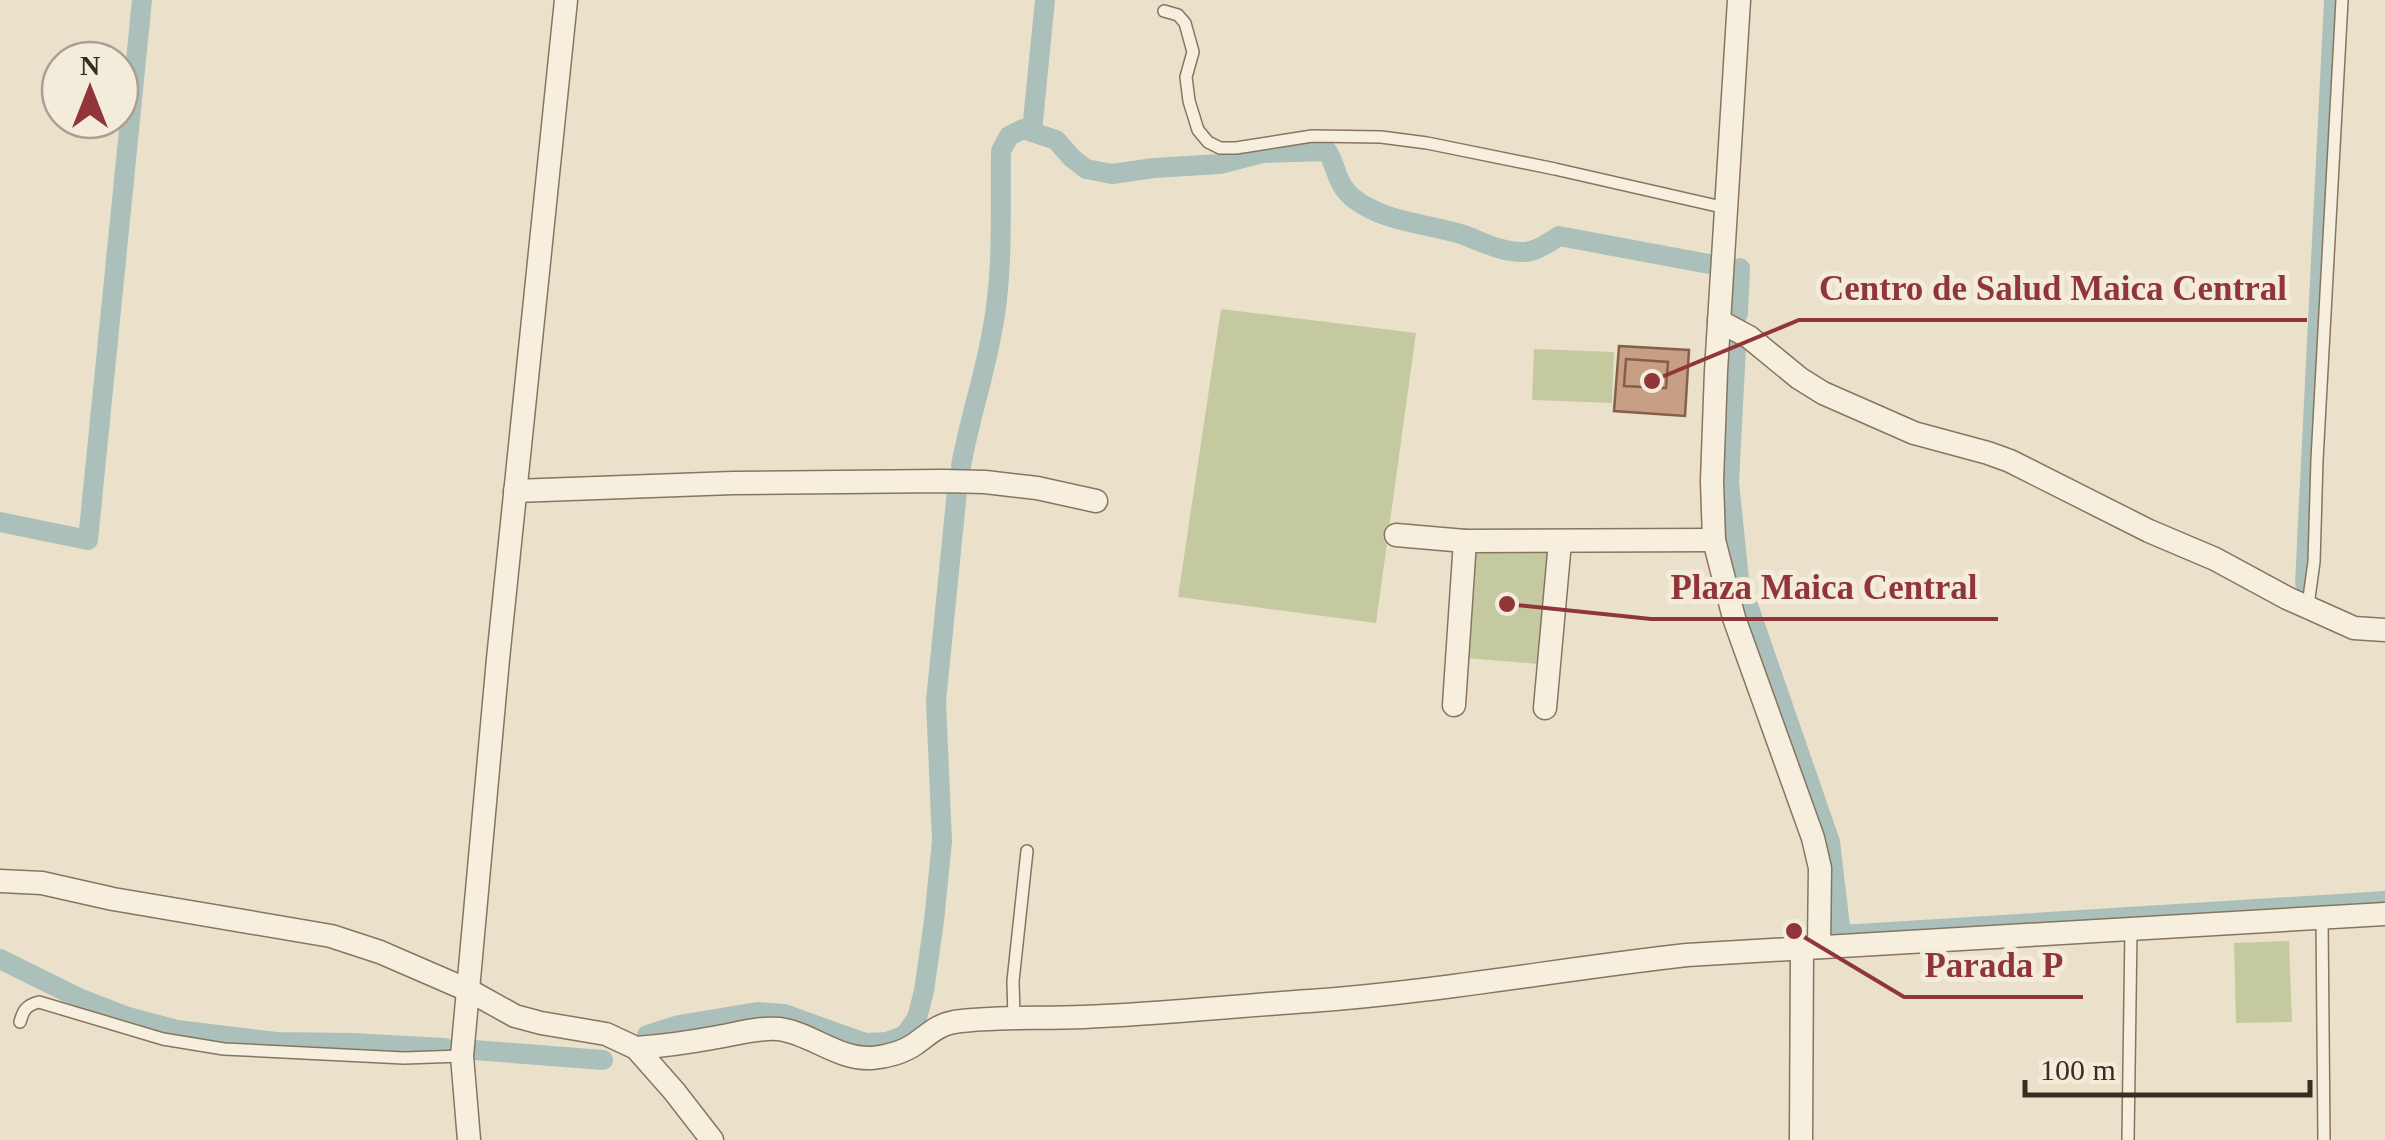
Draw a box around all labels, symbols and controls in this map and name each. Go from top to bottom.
north arrow [40,40,140,140]
text: N [80,50,100,81]
callout: Centro de Salud Maica Central [1799,255,2307,320]
text: Centro de Salud Maica Central [1819,269,2287,308]
callout: Plaza Maica Central [1651,554,1998,619]
text: Plaza Maica Central [1670,568,1978,607]
callout: Parada P [1904,932,2083,997]
text: Parada P [1924,946,2064,985]
scale bar [2025,1035,2310,1097]
text: 100 m [2040,1053,2116,1086]

